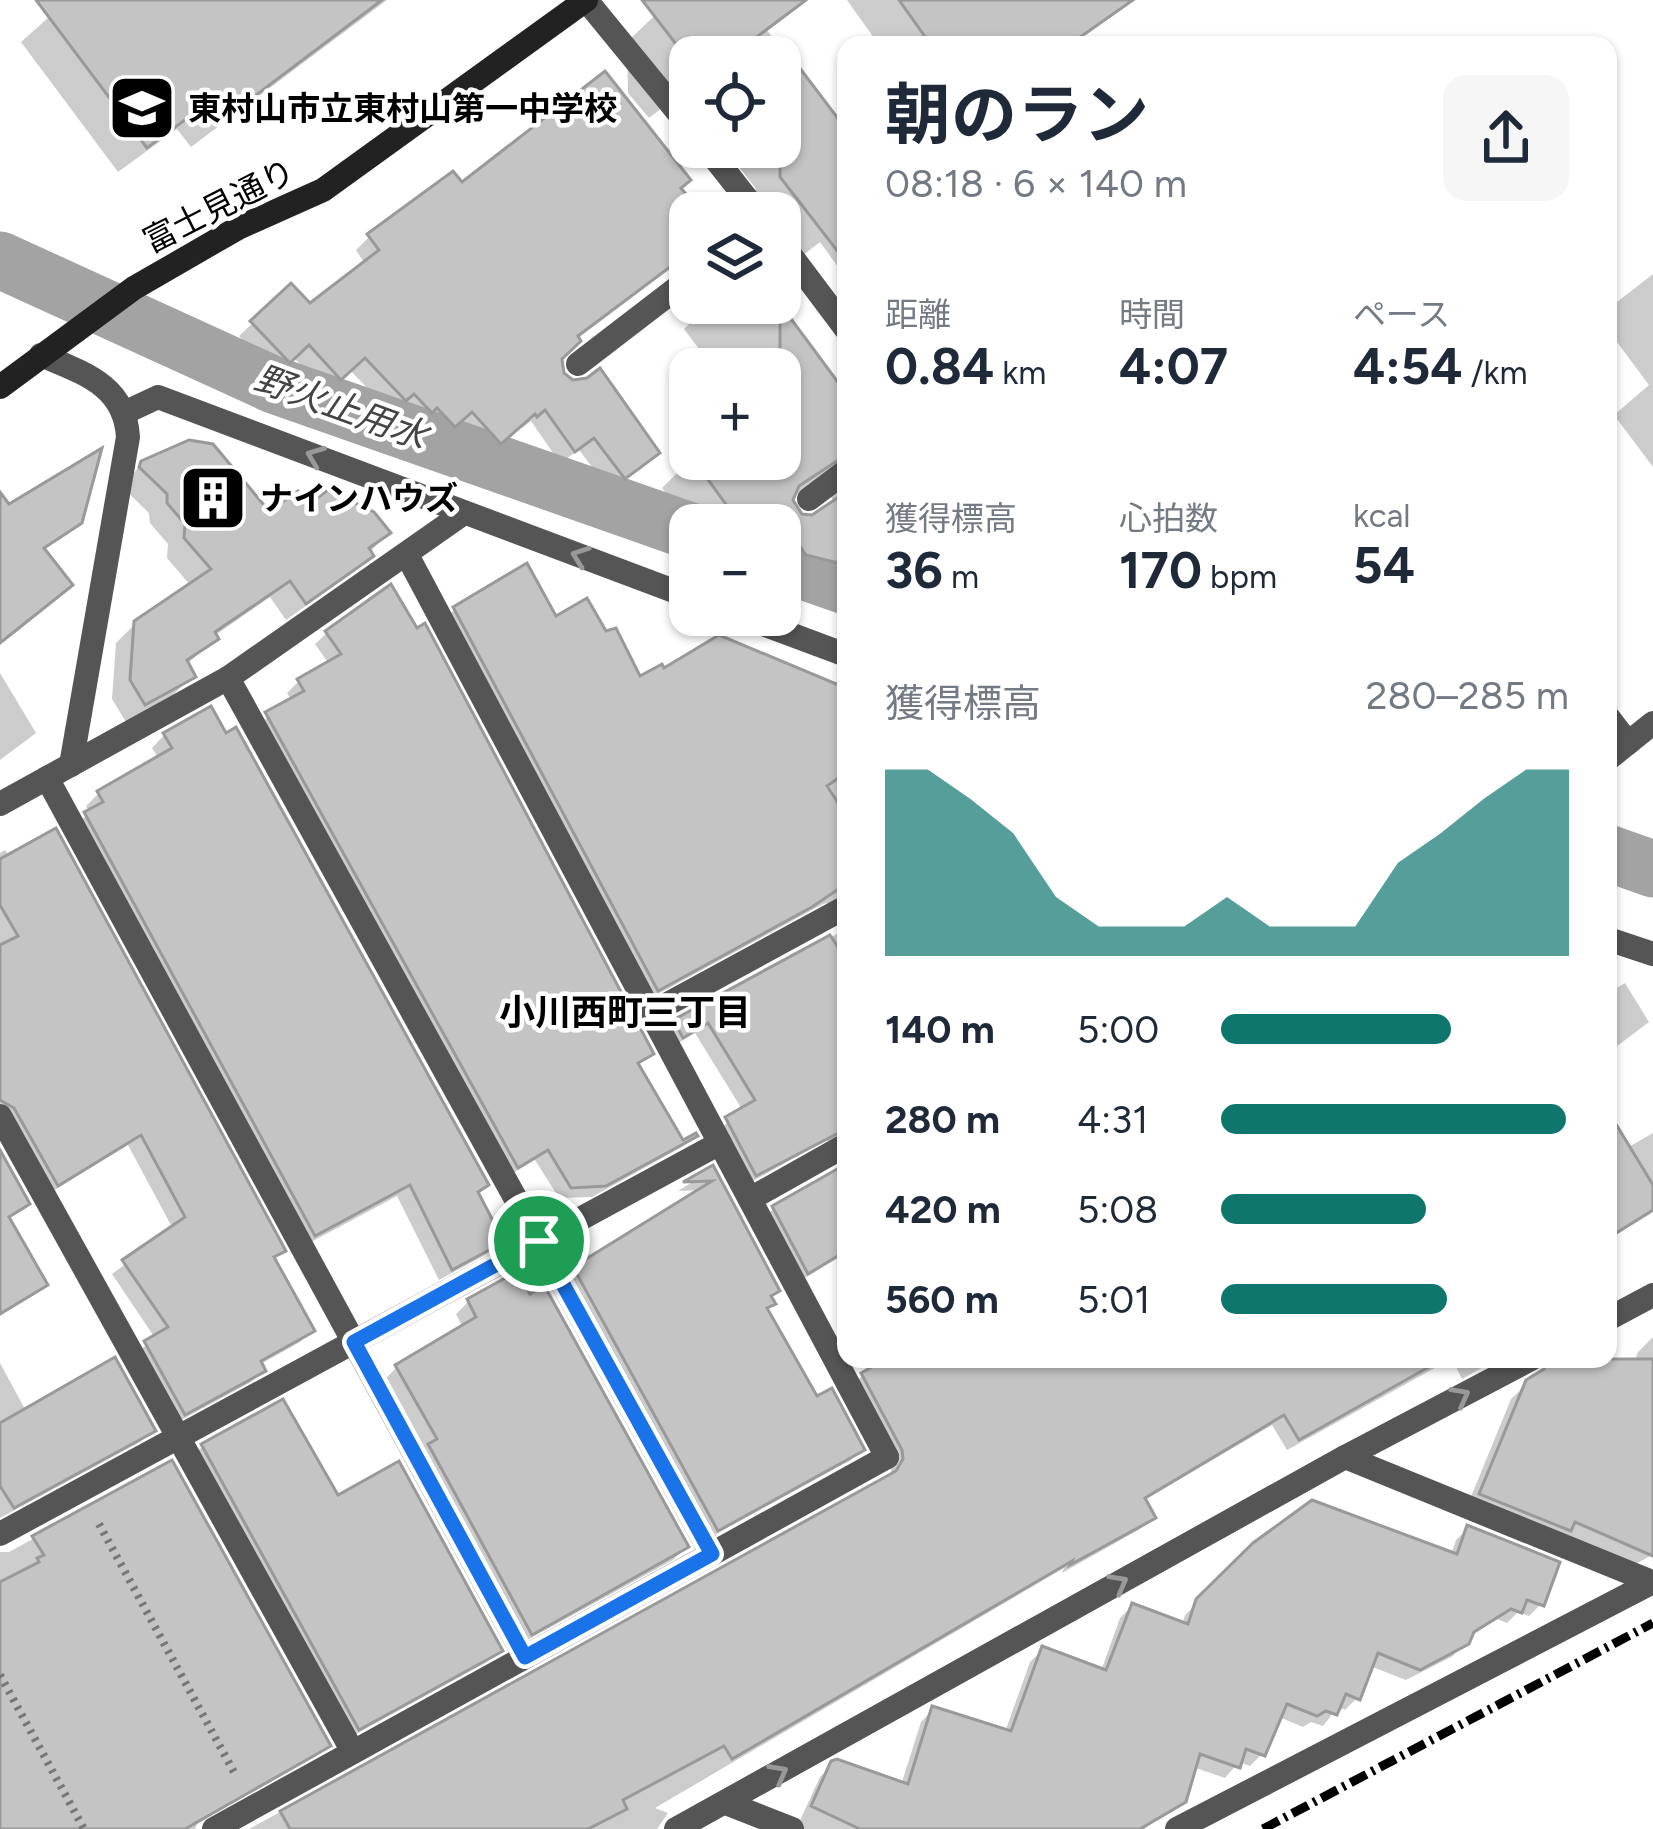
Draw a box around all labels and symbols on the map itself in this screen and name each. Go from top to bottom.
school or university icon: 東村山市立東村山第一中学校 [107,73,177,143]
place label: 東村山市立東村山第一中学校 [188,89,617,128]
street label: 富士見通り [137,151,301,261]
water label: 野火止用水 [249,356,437,459]
one-way arrow [306,446,327,471]
building icon: ナインハウズ [178,463,248,533]
place label: ナインハウズ [260,479,458,518]
one-way arrow [571,546,592,570]
district label: 小川西町三丁目 [499,991,751,1034]
pin [488,1190,590,1292]
one-way arrow [1449,1387,1470,1410]
one-way arrow [1107,1574,1128,1597]
one-way arrow [766,1765,788,1788]

